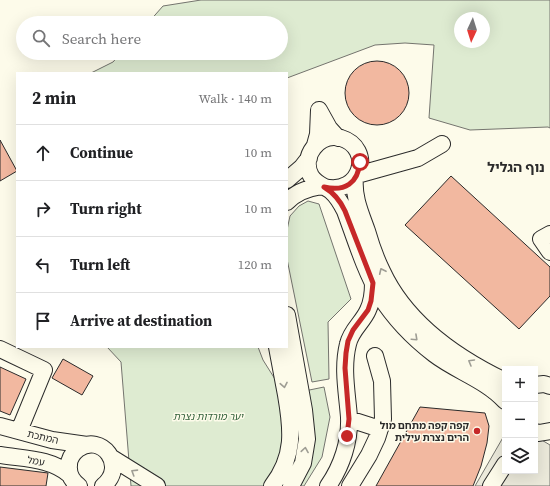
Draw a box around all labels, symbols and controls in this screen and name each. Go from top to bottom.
north arrow [454,12,490,48]
search box [16,16,288,60]
icon: search [30,27,52,49]
text: Search here [62,28,141,49]
text: 2 min [32,86,76,110]
text: Walk · 140 m [199,90,272,107]
icon: ahead [32,142,54,164]
text: Continue [70,142,133,163]
text: 10 m [244,144,272,161]
route start [351,153,369,171]
district label: נוף הגליל [487,157,545,177]
icon: right [32,198,54,220]
text: Turn right [70,198,142,219]
text: 10 m [244,200,272,217]
icon: left [32,254,54,276]
text: Turn left [70,254,130,275]
text: 120 m [238,256,272,273]
one-way arrow [379,267,387,275]
icon: arrive [32,310,54,332]
text: Arrive at destination [70,310,212,331]
one-way arrow [410,333,418,340]
one-way arrow [468,360,475,367]
map controls [502,366,538,474]
button: + [502,366,538,402]
one-way arrow [279,382,288,388]
button: − [502,402,538,438]
park label: יער מורדות נצרת [173,410,244,423]
place label: קפה קפה מתחם מול הרים נצרת עילית [380,419,469,444]
marker: קפה קפה מתחם מול הרים נצרת עילית [472,426,482,436]
street label: המתכת [26,427,60,447]
route end [338,427,356,445]
button: layers [502,438,538,474]
one-way arrow [300,447,309,453]
street label: עמל [26,453,46,469]
one-way arrow [131,470,138,477]

